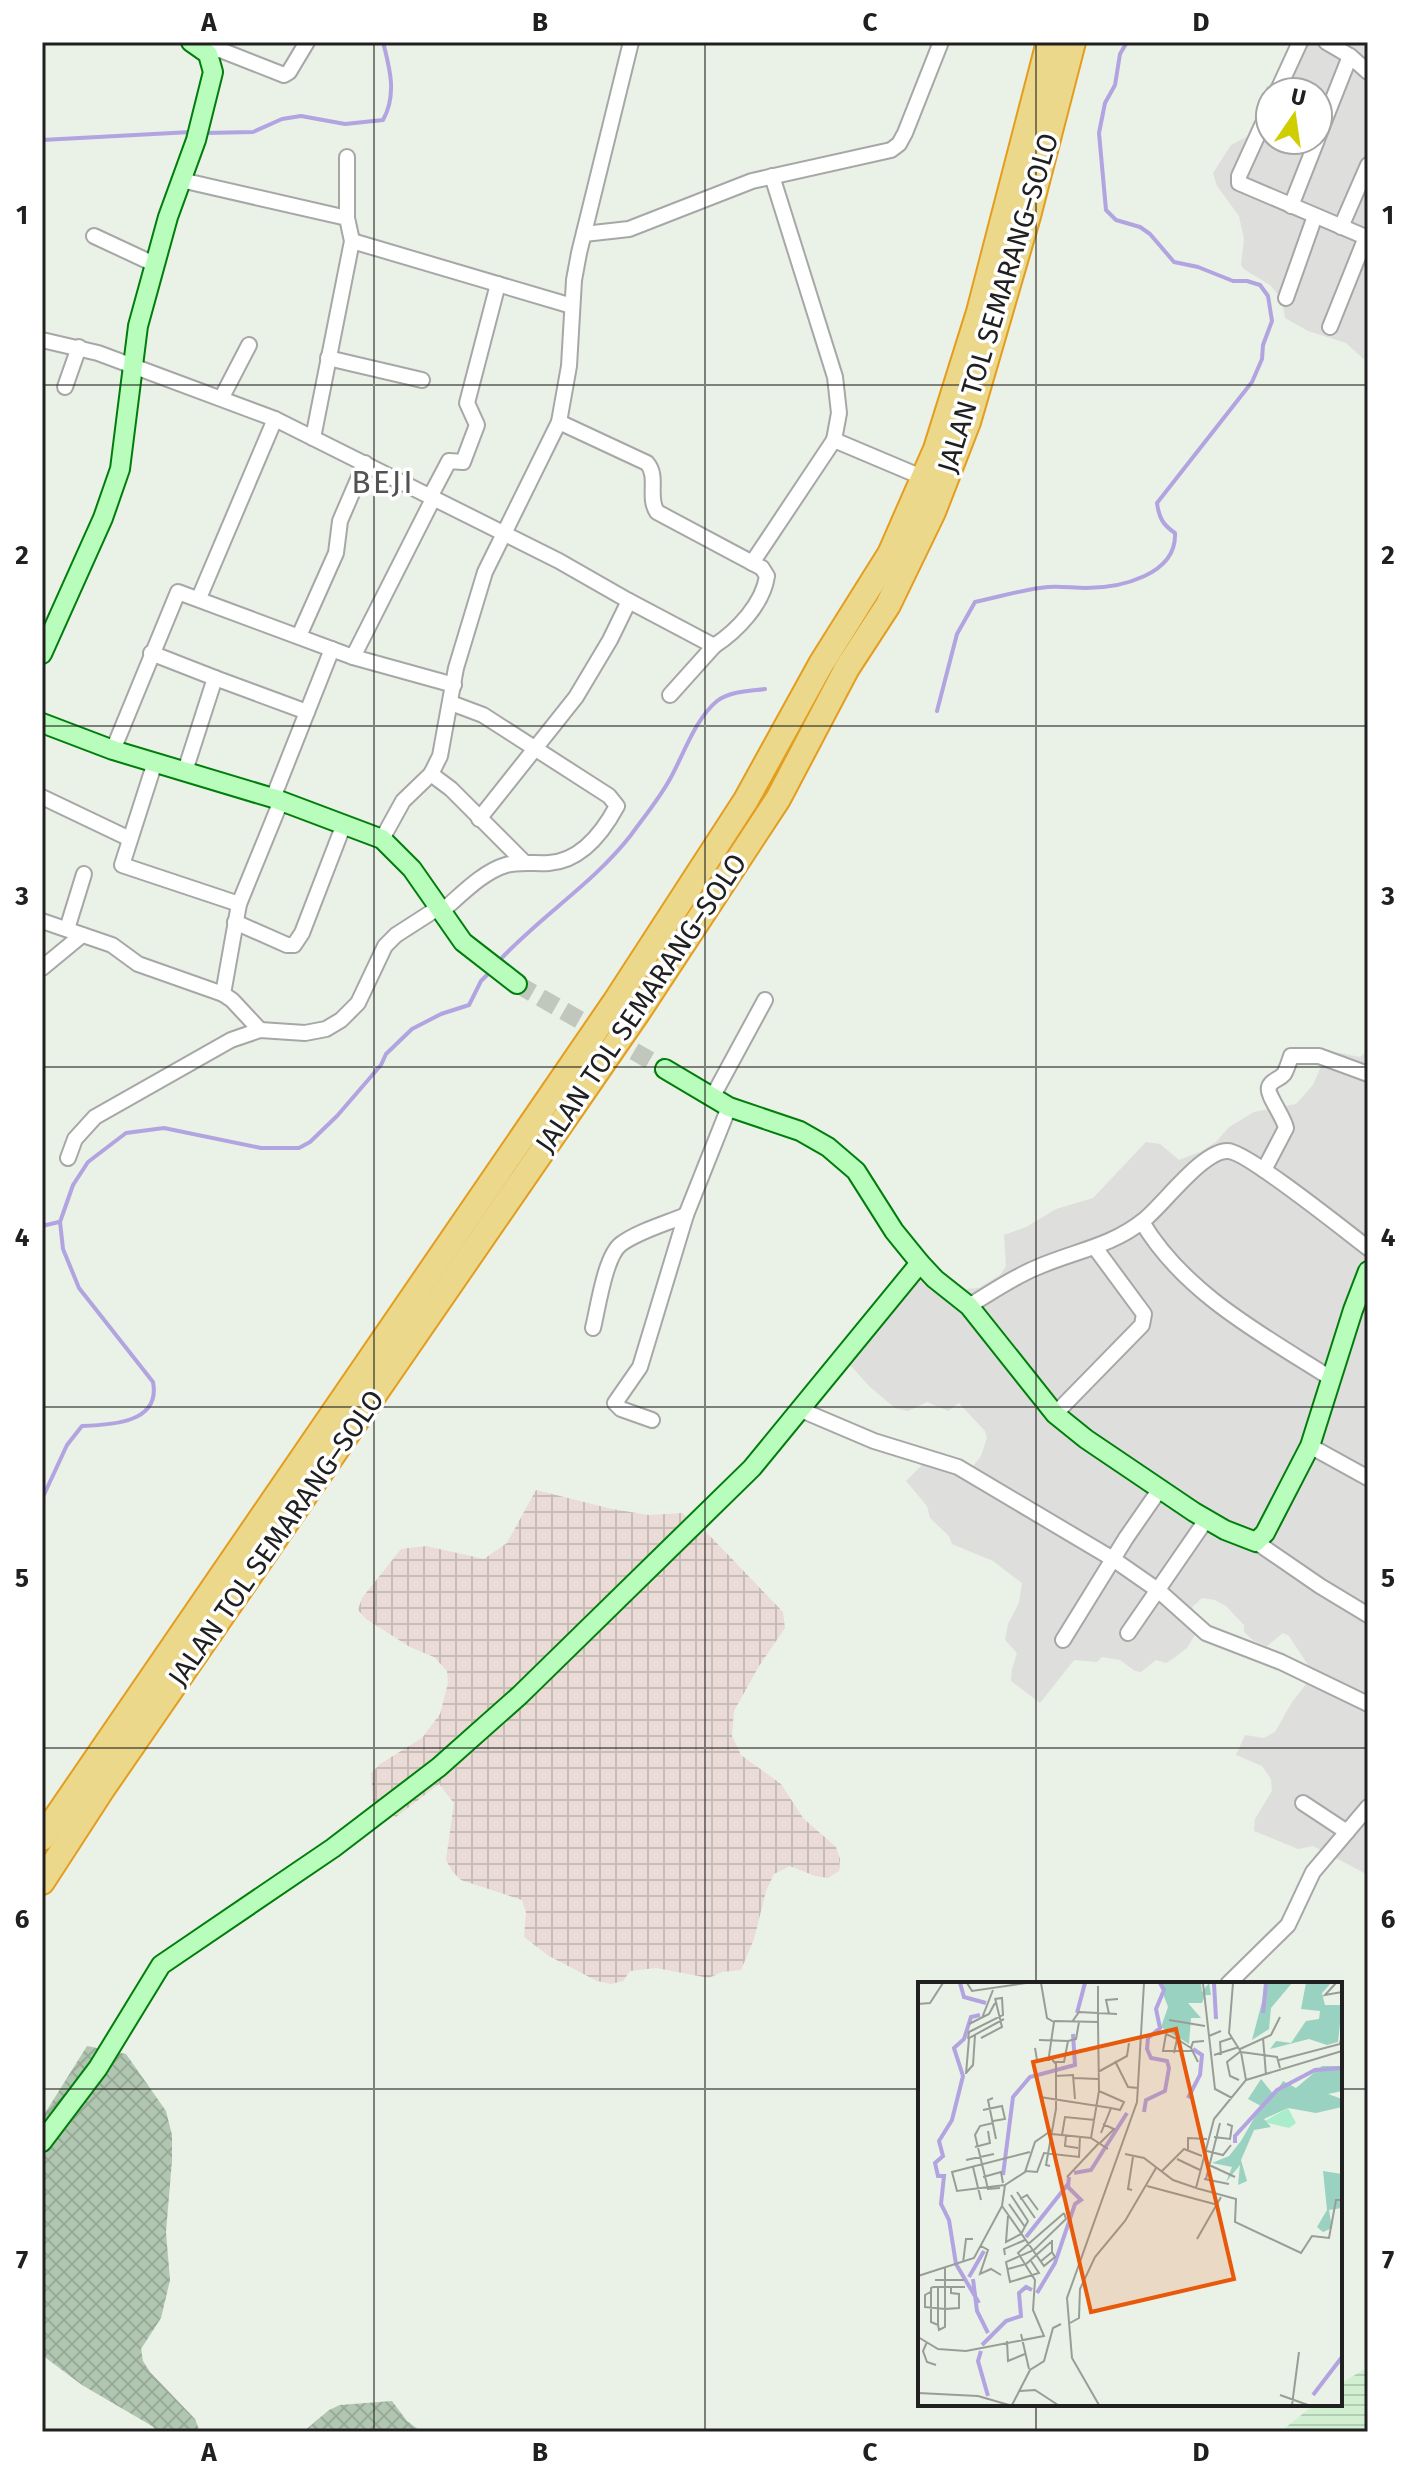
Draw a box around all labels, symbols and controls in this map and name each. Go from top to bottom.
text: A [200,7,217,38]
text: B [532,7,548,38]
text: C [863,7,878,38]
text: D [1193,7,1210,38]
north arrow [1254,76,1334,156]
text: U [1288,82,1308,112]
street label: JALAN TOL SEMARANG–SOLO [931,129,1065,477]
text: 1 [16,200,28,231]
text: 1 [1382,200,1394,231]
district label: BEJI [351,463,415,501]
text: 2 [15,540,29,571]
text: 2 [1381,540,1395,571]
street label: JALAN TOL SEMARANG–SOLO [529,847,753,1159]
text: 3 [14,881,29,912]
text: 3 [1380,881,1395,912]
text: 4 [15,1222,30,1253]
text: 4 [1381,1222,1396,1253]
street label: JALAN TOL SEMARANG–SOLO [161,1384,391,1692]
text: 5 [15,1563,29,1594]
text: 5 [1381,1563,1395,1594]
text: 6 [15,1904,30,1935]
text: 6 [1381,1904,1396,1935]
inset map [918,1982,1342,2406]
text: 7 [16,2245,28,2276]
text: 7 [1382,2245,1394,2276]
text: A [200,2437,217,2468]
text: B [532,2437,548,2468]
text: C [863,2437,878,2468]
text: D [1193,2437,1210,2468]

